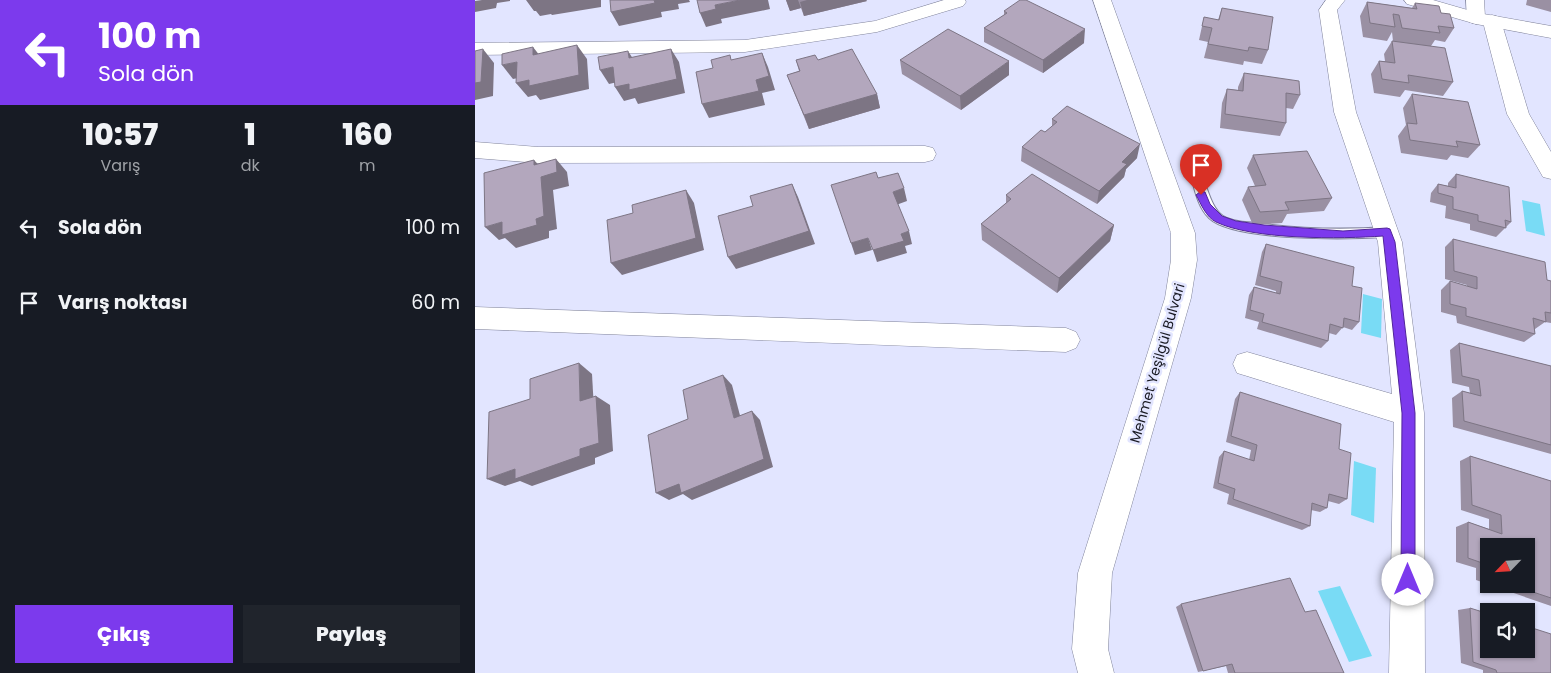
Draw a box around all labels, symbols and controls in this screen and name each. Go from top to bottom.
text: 100 m [98,11,201,60]
icon: left [15,20,80,85]
text: Sola dön [98,58,194,89]
text: 10:57 [82,113,158,156]
text: 1 [244,113,256,156]
text: 160 [342,113,393,156]
pin [1180,144,1222,195]
icon: arrive [1187,151,1215,179]
text: Varış [100,154,140,177]
text: dk [241,154,260,177]
text: m [359,154,376,177]
icon: left [15,214,43,242]
text: Sola dön [58,214,142,241]
text: 100 m [405,214,460,241]
street label: Mehmet Yeşilgül Bulvari [1125,281,1189,445]
icon: arrive [15,289,43,317]
text: Varış noktası [58,289,188,316]
text: 60 m [411,289,460,316]
north arrow [1480,538,1535,592]
map controls [1480,538,1535,658]
position arrow [1381,553,1433,605]
button: sound [1480,603,1535,658]
button: Çıkış [15,605,233,663]
button: Paylaş [243,605,460,663]

